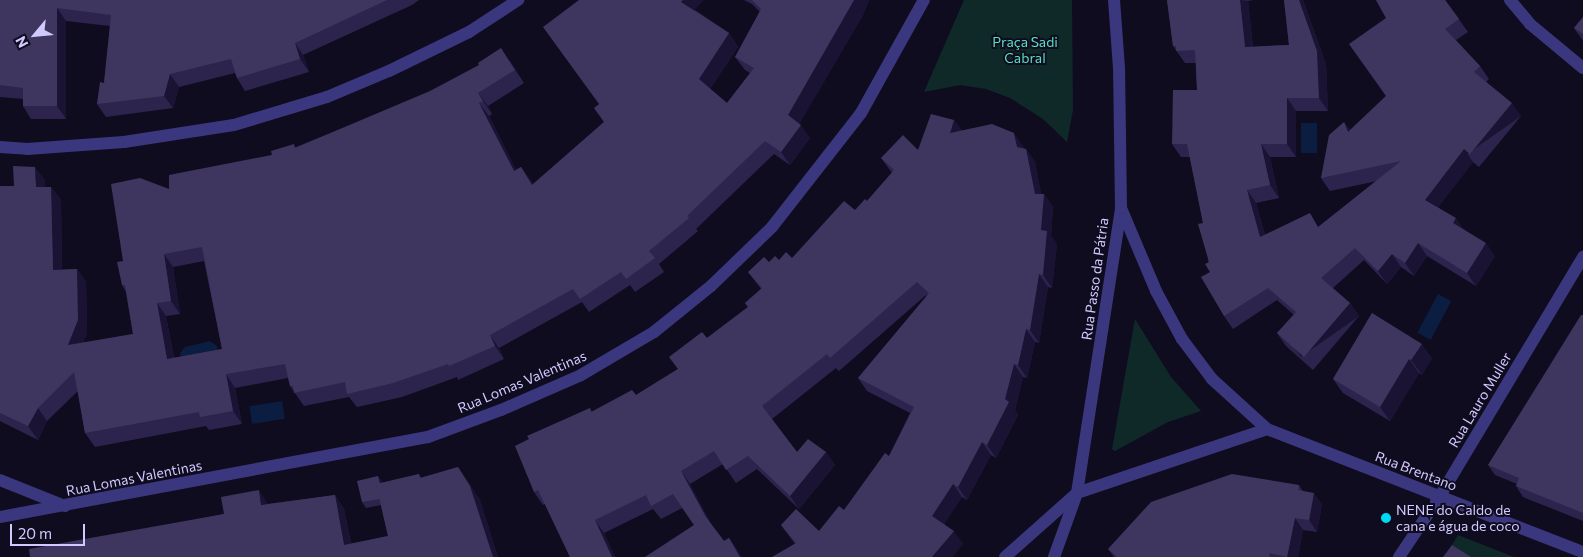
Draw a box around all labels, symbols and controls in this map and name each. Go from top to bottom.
north arrow [10,10,60,60]
text: N [11,34,31,51]
park label: Praça Sadi Cabral [992,34,1058,66]
street label: Rua Passo da Pátria [1078,217,1112,341]
street label: Rua Lomas Valentinas [455,347,589,417]
street label: Rua Lauro Muller [1445,349,1515,451]
street label: Rua Brentano [1373,448,1459,494]
street label: Rua Lomas Valentinas [65,457,203,499]
place label: NENE do Caldo de cana e água de coco [1396,502,1520,534]
marker: NENE do Caldo de cana e água de coco [1380,512,1392,524]
scale bar [12,514,88,546]
text: 20 m [18,524,52,542]

